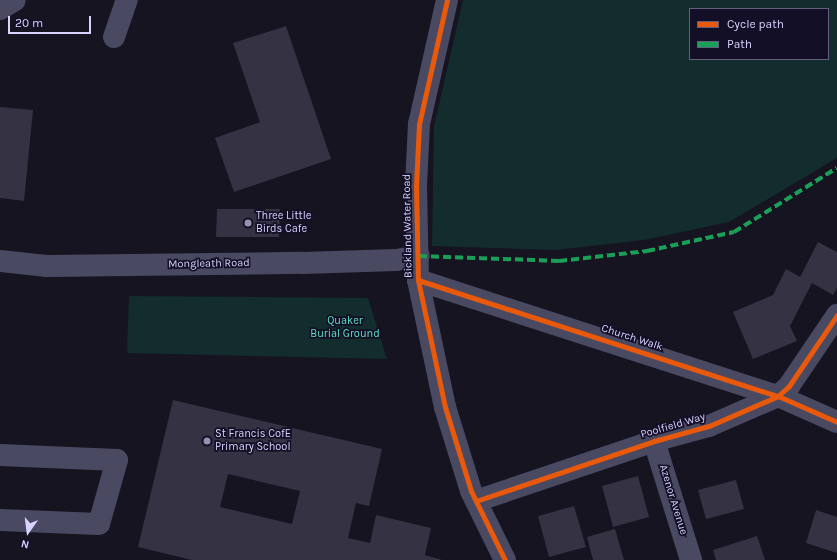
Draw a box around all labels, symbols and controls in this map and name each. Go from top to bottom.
scale bar [10,8,93,34]
legend [689,8,829,60]
text: 20 m [15,16,43,30]
text: Cycle path [727,17,784,31]
text: Path [727,37,752,51]
street label: Bickland Water Road [400,174,416,278]
place label: Three Little Birds Cafe [256,210,311,236]
marker: Three Little Birds Cafe [243,218,253,228]
street label: Mongleath Road [168,257,250,271]
park label: Quaker Burial Ground [310,315,380,341]
street label: Church Walk [600,322,664,354]
street label: Poolfield Way [639,410,707,442]
place label: St Francis CofE Primary School [215,428,291,454]
marker: St Francis CofE Primary School [202,436,212,446]
street label: Azenor Avenue [656,463,690,537]
north arrow [8,512,48,552]
text: N [20,537,30,551]

